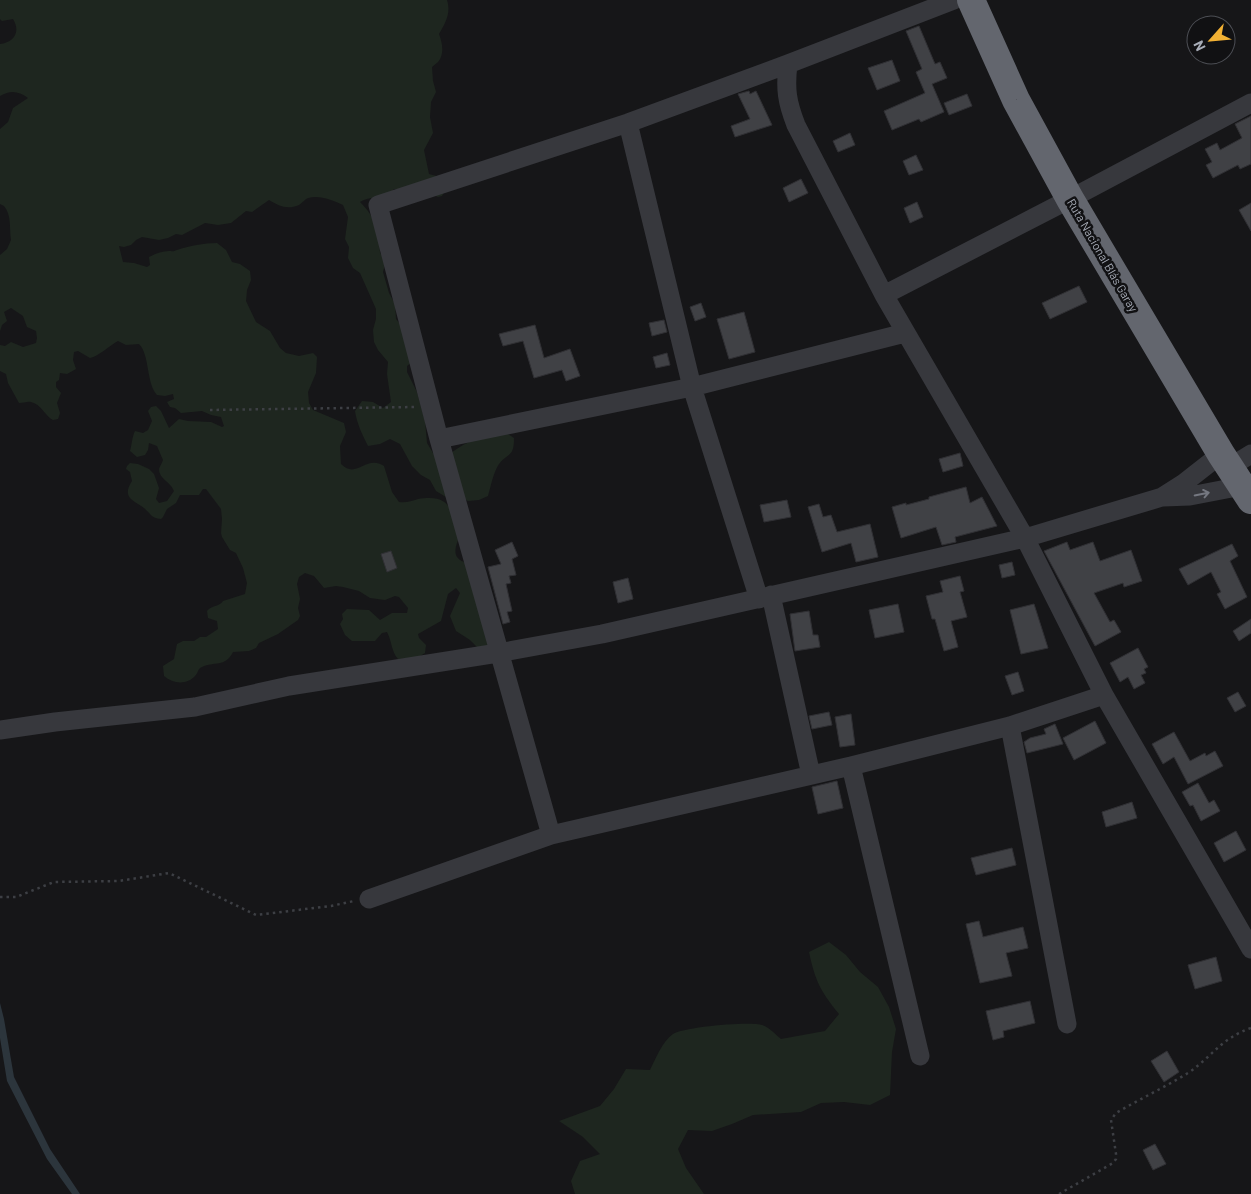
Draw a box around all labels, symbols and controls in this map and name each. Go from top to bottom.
north arrow [1186,15,1236,65]
text: N [1189,38,1209,54]
street label: Ruta Nacional Blás Garay [1065,196,1141,315]
one-way arrow [1194,488,1210,498]

